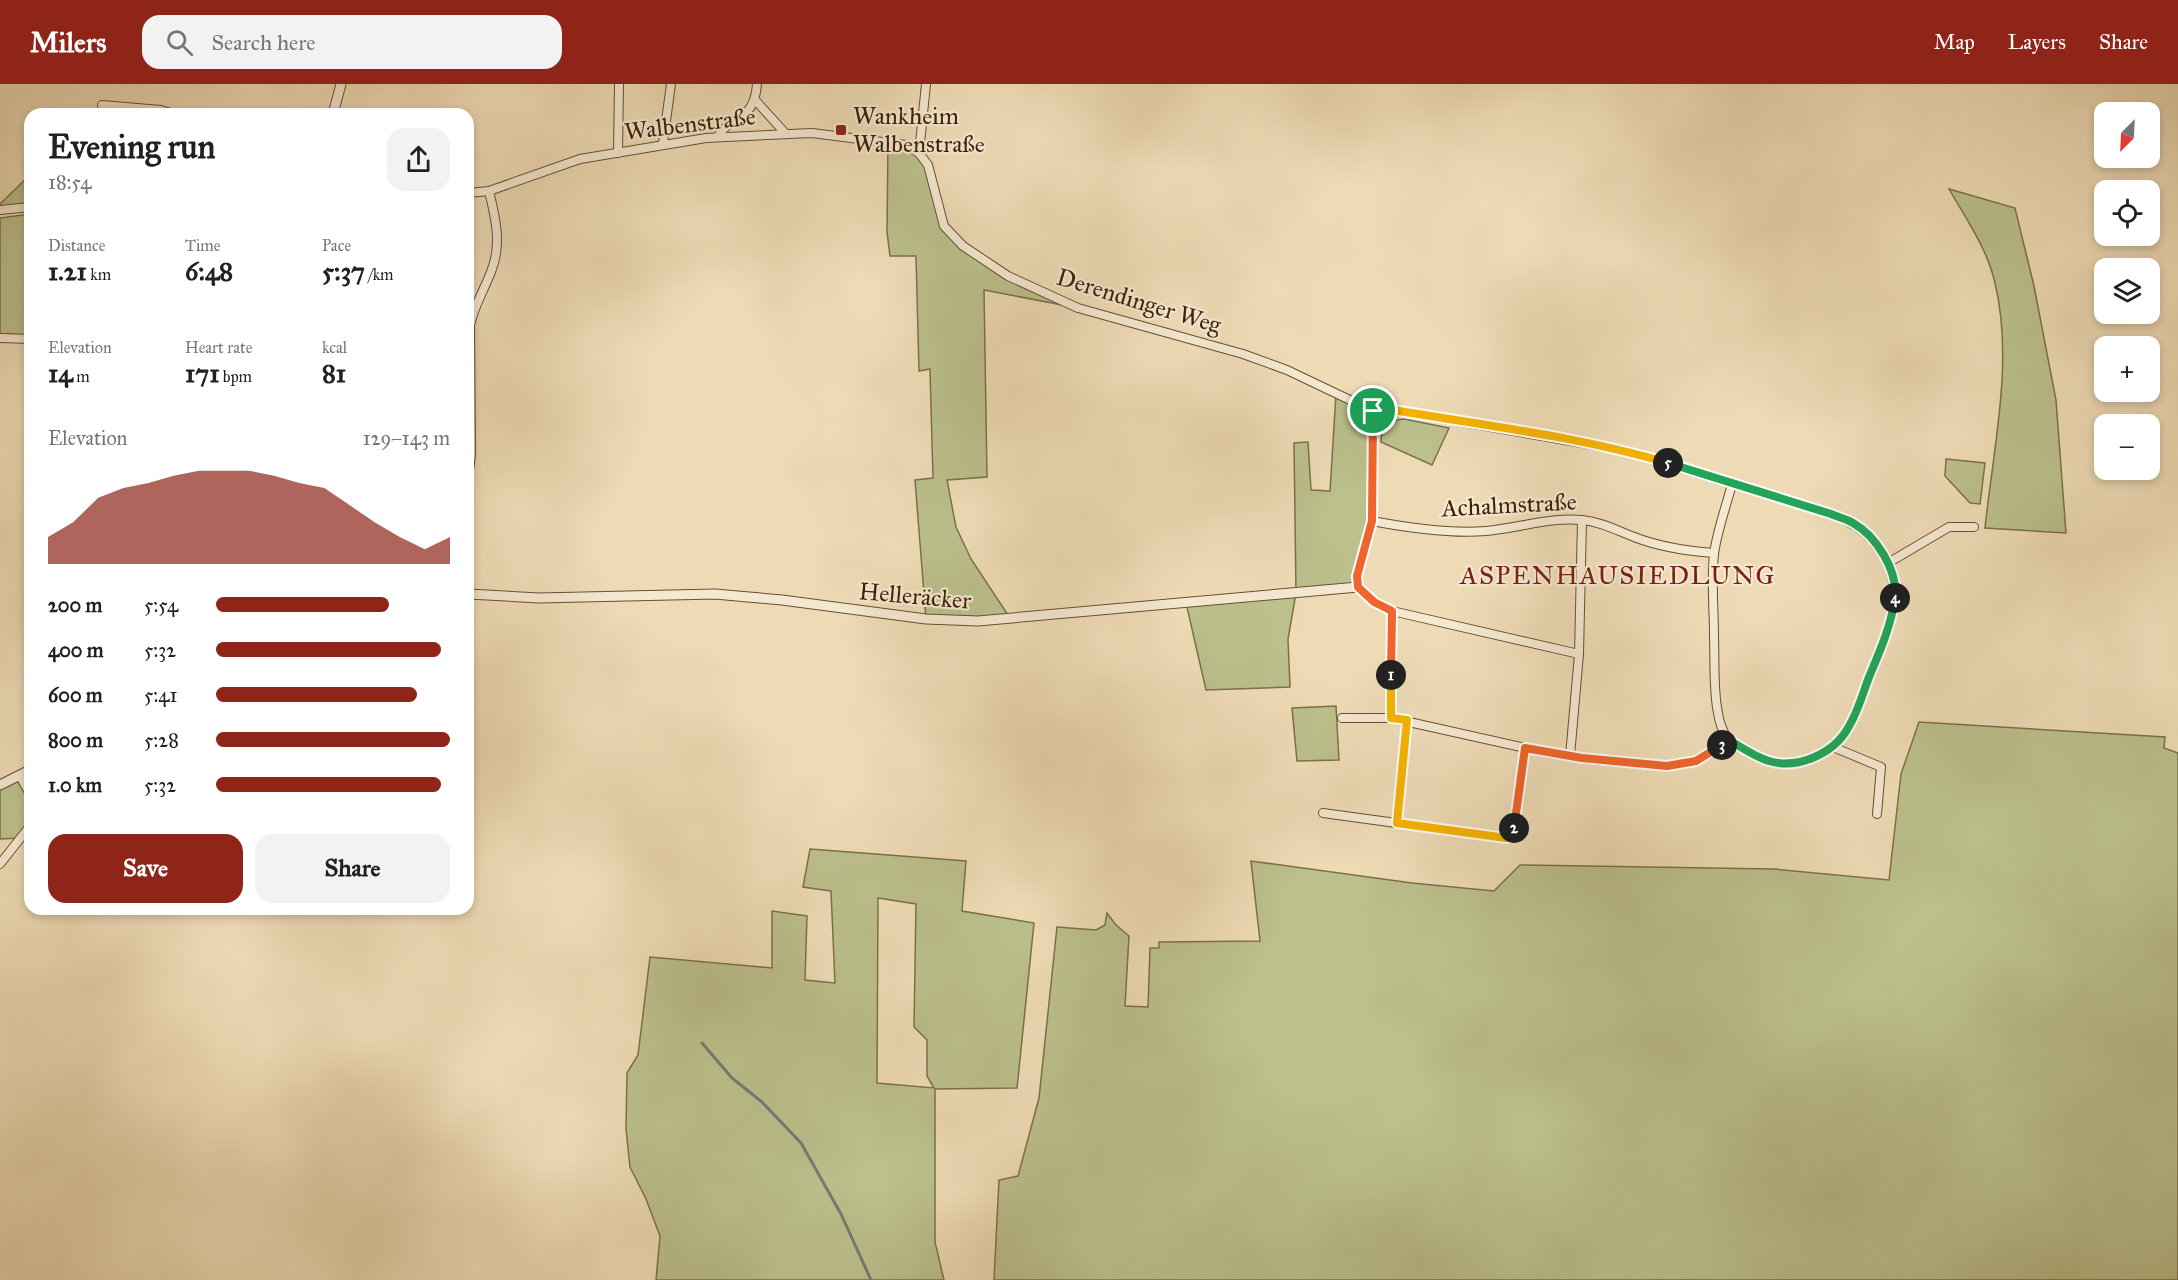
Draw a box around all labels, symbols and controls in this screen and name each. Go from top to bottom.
search box [142,15,562,69]
text: Milers [30,25,106,60]
icon: search [163,26,196,59]
text: Search here [211,29,316,56]
text: Map [1934,29,1975,55]
text: Layers [2008,29,2066,55]
text: Share [2099,29,2148,55]
street label: Walbenstraße [623,101,757,147]
place label: Wankheim Walbenstraße [853,101,985,159]
north arrow [2094,102,2160,168]
map controls [2094,102,2160,480]
marker: Wankheim Walbenstraße [834,123,848,137]
text: Evening run [48,127,215,167]
button: share [387,128,450,191]
text: 18:54 [48,170,92,194]
button: locate [2094,180,2160,246]
text: Distance [48,236,105,255]
text: Time [185,236,220,255]
text: Pace [322,236,351,255]
text: 1.21 [48,255,87,287]
text: 6:48 [185,255,233,287]
text: 5:37 [322,255,365,287]
button: layers [2094,258,2160,324]
street label: Derendinger Weg [1053,262,1226,341]
text: km [87,265,111,284]
text: /km [365,265,394,284]
button: + [2094,336,2160,402]
text: Elevation [48,338,112,357]
text: Heart rate [185,338,252,357]
text: kcal [322,338,347,357]
text: 14 [48,357,73,389]
text: 171 [185,357,219,389]
text: 81 [322,357,346,389]
text: m [73,367,90,386]
text: bpm [219,367,252,386]
pin [1347,385,1398,436]
icon: arrive [1356,394,1389,427]
button: − [2094,414,2160,480]
text: Elevation [48,426,127,450]
text: 129–143 m [363,426,450,450]
pin: 5 [1653,448,1683,478]
text: 5 [1664,453,1672,472]
street label: Achalmstraße [1440,486,1577,524]
district label: ASPENHAUSIEDLUNG [1459,559,1776,591]
street label: Helleräcker [858,576,972,616]
pin: 4 [1880,583,1910,613]
text: 4 [1891,588,1899,607]
text: 200 m [48,593,102,617]
text: 5:54 [144,593,178,617]
text: 400 m [48,638,104,662]
text: 5:32 [144,638,176,662]
pin: 1 [1376,660,1406,690]
text: 1 [1388,665,1394,684]
text: 600 m [48,683,103,707]
text: 5:41 [144,683,177,707]
text: 800 m [48,728,103,752]
text: 5:28 [144,728,179,752]
pin: 3 [1707,730,1737,760]
text: 3 [1719,735,1725,754]
text: 1.0 km [48,773,102,797]
text: 5:32 [144,773,176,797]
pin: 2 [1499,813,1529,843]
text: 2 [1510,818,1518,837]
button: Save [48,834,243,903]
button: Share [255,834,450,903]

